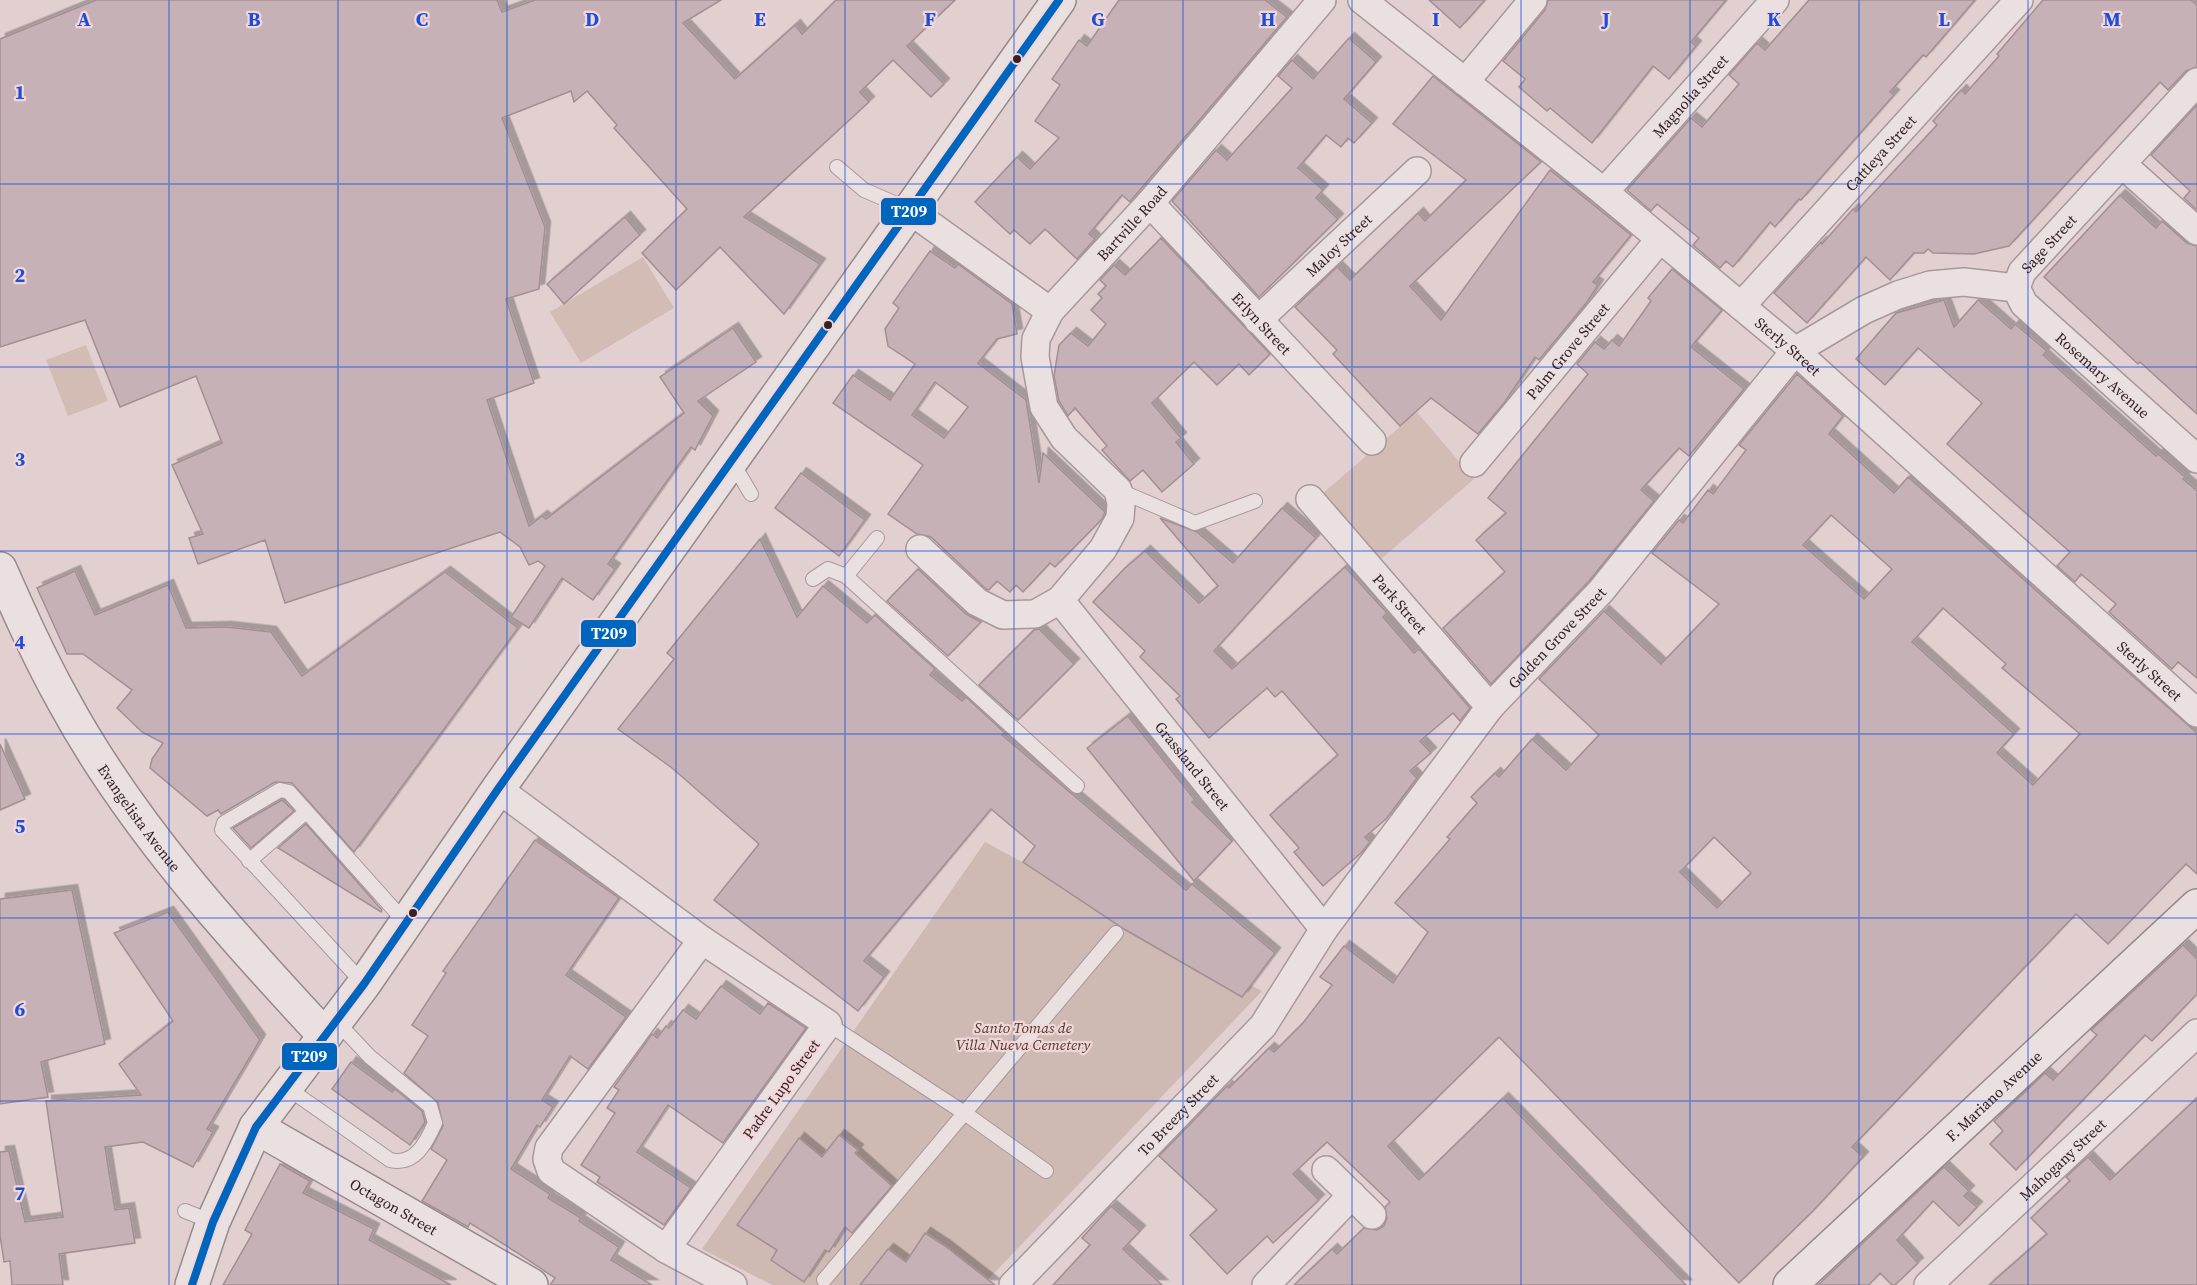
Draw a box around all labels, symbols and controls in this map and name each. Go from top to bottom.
text: A [77,5,91,33]
text: B [247,5,261,33]
text: C [416,5,428,33]
text: D [585,5,599,33]
text: E [754,5,766,33]
text: F [924,5,936,33]
text: G [1091,5,1105,33]
text: H [1260,5,1276,33]
text: I [1432,5,1440,33]
text: J [1600,5,1610,33]
text: K [1767,5,1781,33]
text: L [1938,5,1950,33]
text: M [2103,5,2121,33]
street label: Magnolia Street [1647,50,1733,142]
unlabelled marker [1011,53,1023,65]
text: 1 [15,78,25,106]
street label: Cattleya Street [1840,110,1920,196]
street label: Bartville Road [1092,180,1171,265]
line badge: T209 [880,197,937,226]
text: T209 [891,200,927,222]
street label: Maloy Street [1301,209,1376,281]
street label: Sage Street [2016,209,2081,277]
text: 2 [15,261,26,289]
street label: Erlyn Street [1227,287,1296,359]
street label: Palm Grove Street [1521,298,1614,404]
street label: Sterly Street [1751,312,1826,380]
unlabelled marker [822,319,834,331]
street label: Rosemary Avenue [2051,327,2155,423]
text: 3 [15,445,26,473]
street label: Park Street [1368,569,1432,638]
street label: Golden Grove Street [1503,582,1611,693]
line badge: T209 [580,619,637,648]
text: T209 [591,622,627,644]
text: 4 [15,628,26,656]
street label: Sterly Street [2113,636,2187,705]
street label: Grassland Street [1150,716,1235,814]
street label: Evangelista Avenue [93,760,186,876]
text: 5 [15,812,26,840]
unlabelled marker [407,907,419,919]
text: 6 [15,995,26,1023]
park label: Santo Tomas de Villa Nueva Cemetery [956,1017,1091,1055]
street label: Padre Lupo Street [738,1035,824,1143]
line badge: T209 [281,1042,338,1071]
text: T209 [291,1045,327,1067]
street label: F. Mariano Avenue [1941,1045,2046,1146]
street label: To Breezy Street [1133,1068,1223,1160]
street label: Mahogany Street [2014,1113,2110,1205]
street label: Octagon Street [346,1173,442,1240]
text: 7 [15,1179,26,1207]

